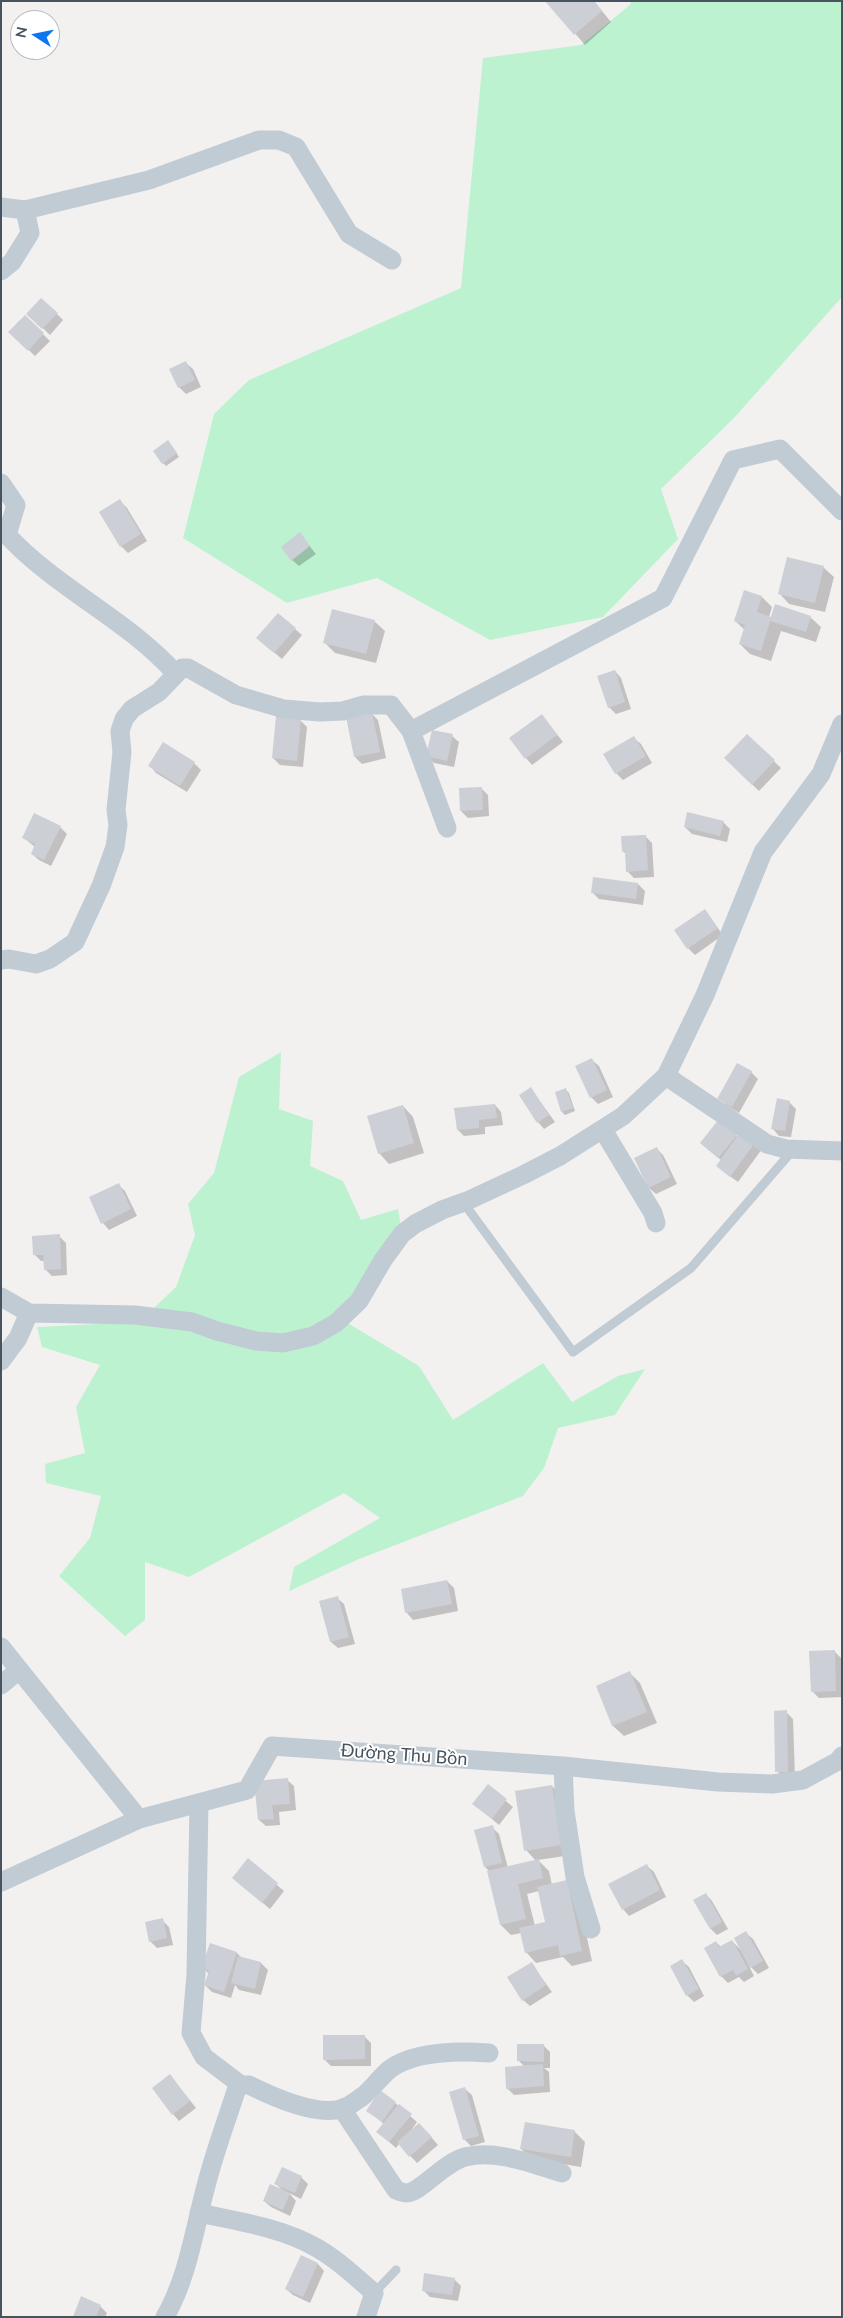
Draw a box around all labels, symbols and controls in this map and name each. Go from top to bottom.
north arrow [10,10,60,60]
text: N [11,25,30,39]
street label: Đường Thu Bồn [340,1740,468,1770]

